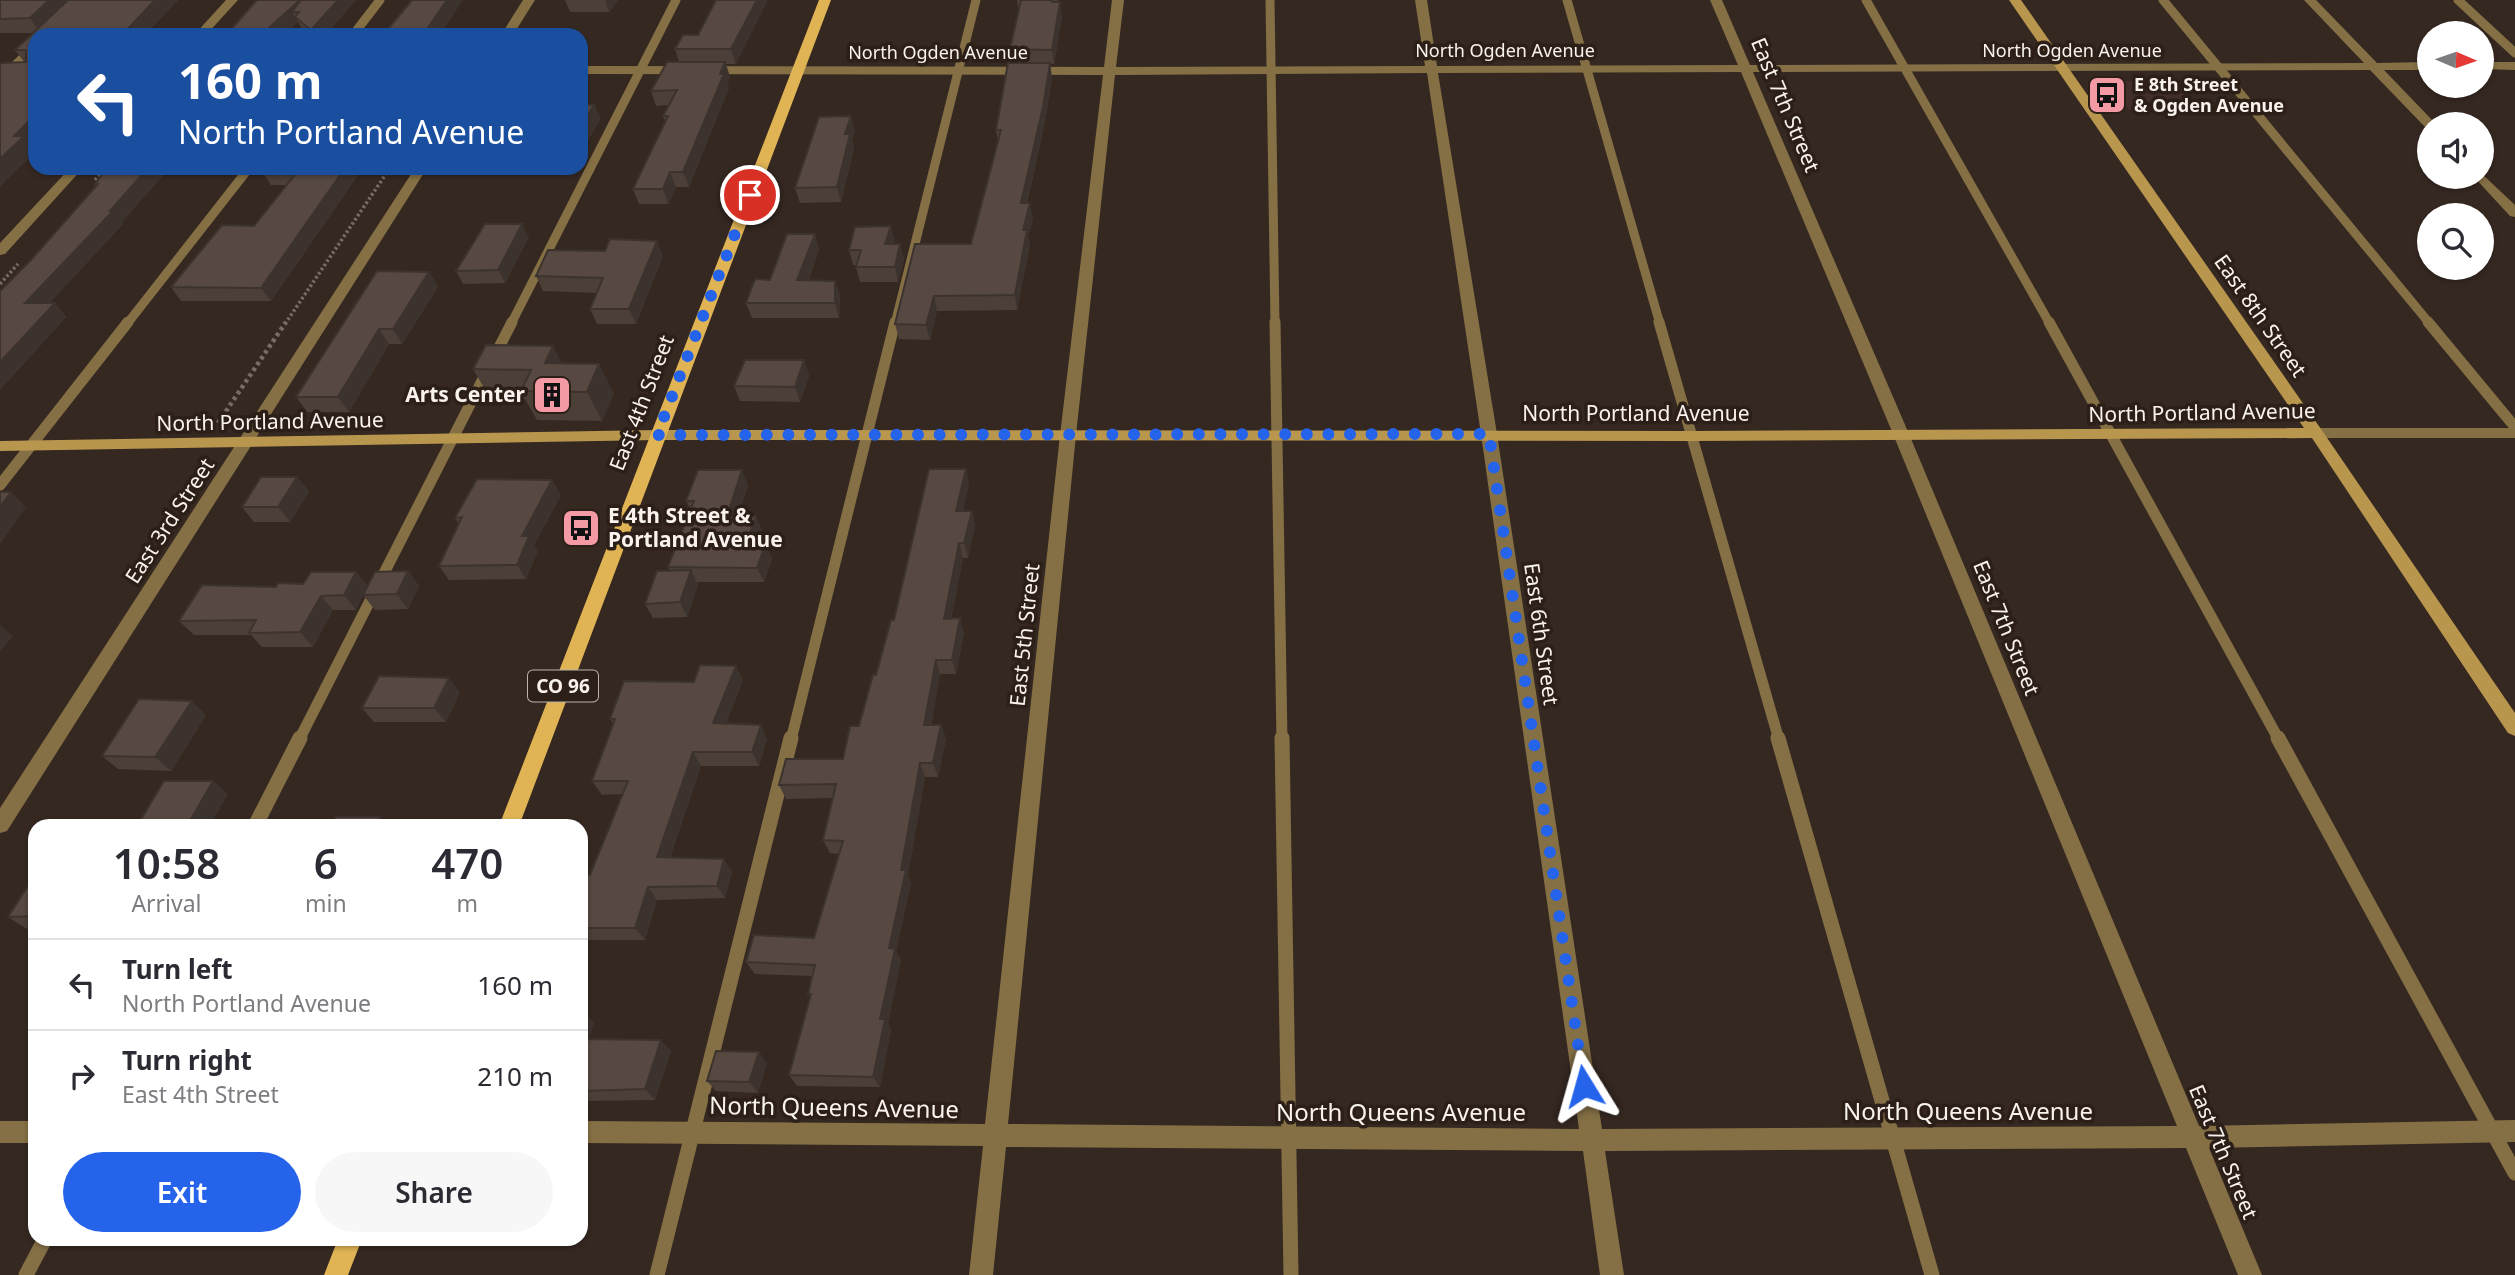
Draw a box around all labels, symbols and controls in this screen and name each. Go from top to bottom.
north arrow [2417,21,2494,98]
map controls [2417,21,2494,280]
street label: East 7th Street [1745,33,1827,176]
street label: North Ogden Avenue [1415,38,1595,62]
street label: North Ogden Avenue [1982,38,2162,62]
street label: North Ogden Avenue [848,40,1028,64]
text: 160 m [178,47,323,113]
icon: left [63,56,154,147]
place label: E 8th Street & Ogden Avenue [2134,72,2284,117]
bus stop icon: E 8th Street & Ogden Avenue [2086,74,2128,116]
text: North Portland Avenue [178,110,524,153]
button: sound [2417,112,2494,189]
pin [720,165,780,225]
icon: arrive [731,176,769,214]
button: search [2417,203,2494,280]
street label: East 8th Street [2208,249,2314,382]
street label: East 4th Street [602,330,680,475]
building icon: Arts Center [531,374,573,416]
place label: Arts Center [405,380,526,408]
street label: North Portland Avenue [2088,396,2316,428]
street label: North Portland Avenue [1522,399,1750,427]
street label: North Portland Avenue [156,405,384,437]
street label: East 3rd Street [118,452,220,588]
place label: E 4th Street & Portland Avenue [608,501,783,553]
bus stop icon: E 4th Street & Portland Avenue [560,507,602,549]
street label: East 7th Street [1967,556,2047,700]
street label: East 6th Street [1518,561,1566,707]
street label: East 5th Street [1003,562,1045,708]
road number: CO 96 [528,670,598,702]
text: 10:58 [113,834,220,891]
text: 6 [314,834,338,891]
text: 470 [431,834,503,891]
text: Arrival [131,887,202,919]
text: min [305,887,347,919]
text: m [457,887,478,919]
text: Turn left [122,951,233,987]
icon: left [63,966,101,1004]
text: 160 m [477,967,553,1003]
text: North Portland Avenue [122,987,371,1019]
text: Turn right [122,1042,252,1078]
position arrow [1547,1049,1621,1123]
icon: right [63,1057,101,1095]
text: 210 m [477,1058,553,1094]
text: East 4th Street [122,1078,279,1110]
street label: East 7th Street [2183,1080,2265,1223]
street label: North Queens Avenue [709,1088,959,1125]
street label: North Queens Avenue [1843,1094,2093,1127]
street label: North Queens Avenue [1276,1095,1526,1128]
button: Exit [63,1152,301,1232]
button: Share [315,1152,553,1232]

